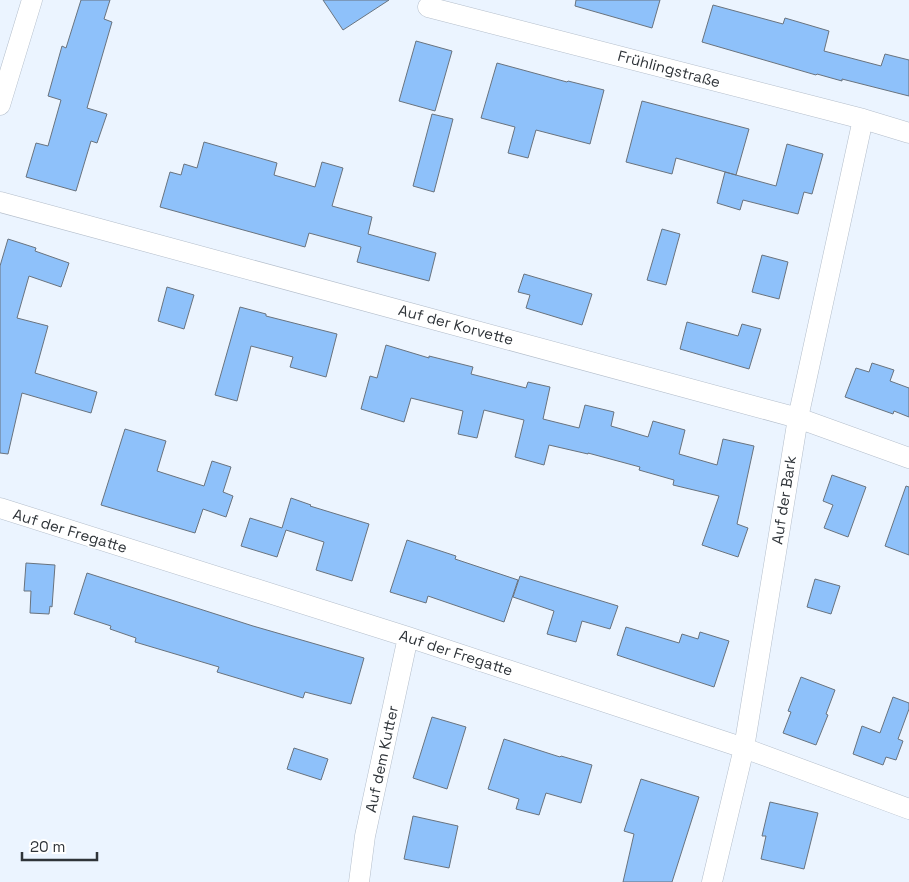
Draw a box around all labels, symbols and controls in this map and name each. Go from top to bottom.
street label: Frühlingstraße [616,46,723,91]
street label: Auf der Korvette [397,300,516,349]
street label: Auf der Bark [767,454,800,546]
street label: Auf der Fregatte [11,504,130,557]
street label: Auf der Fregatte [397,625,515,680]
street label: Auf dem Kutter [361,703,402,814]
scale bar [22,830,98,862]
text: 20 m [30,837,65,856]

